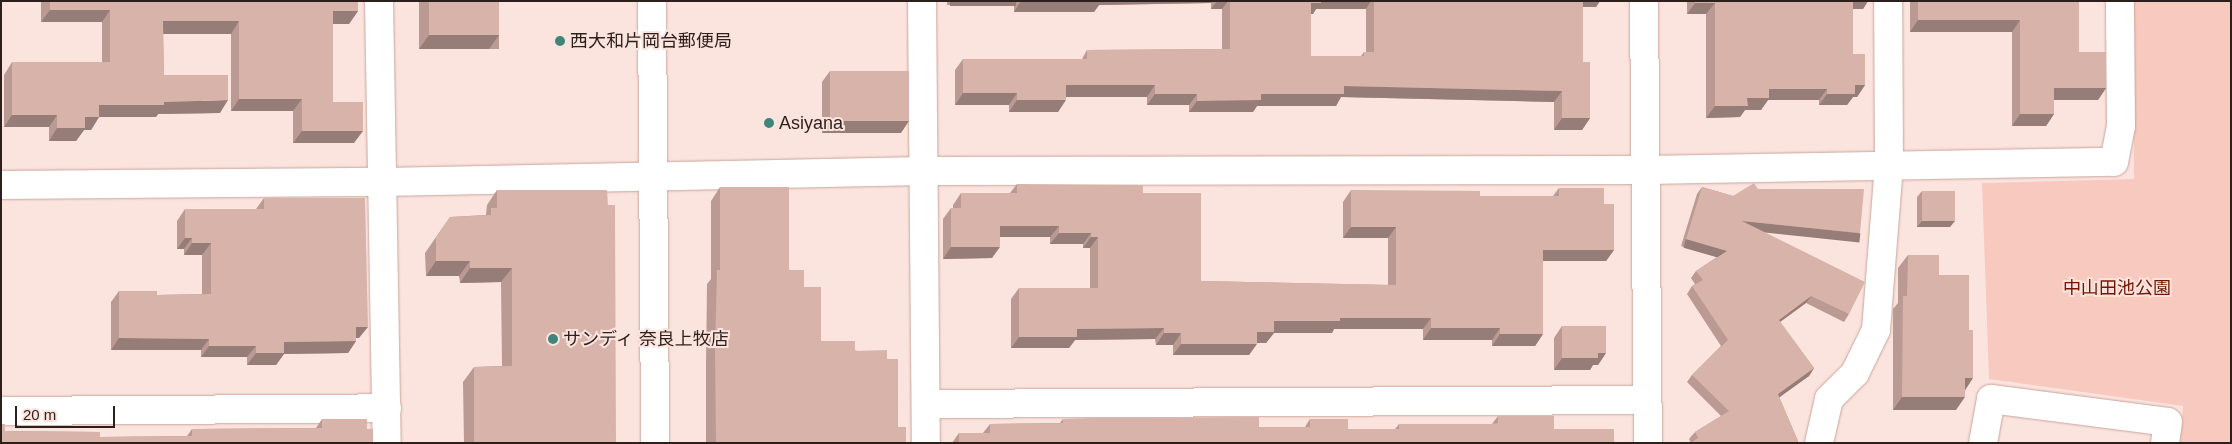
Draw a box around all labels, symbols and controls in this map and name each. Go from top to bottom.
place label: 西大和片岡台郵便局 [570,30,732,52]
marker: 西大和片岡台郵便局 [554,35,566,47]
place label: Asiyana [779,112,843,134]
marker: Asiyana [763,117,775,129]
park label: 中山田池公園 [2063,277,2171,299]
place label: サンディ 奈良上牧店 [563,328,730,350]
marker: サンディ 奈良上牧店 [547,333,559,345]
scale bar [18,396,118,428]
text: 20 m [23,406,56,423]

